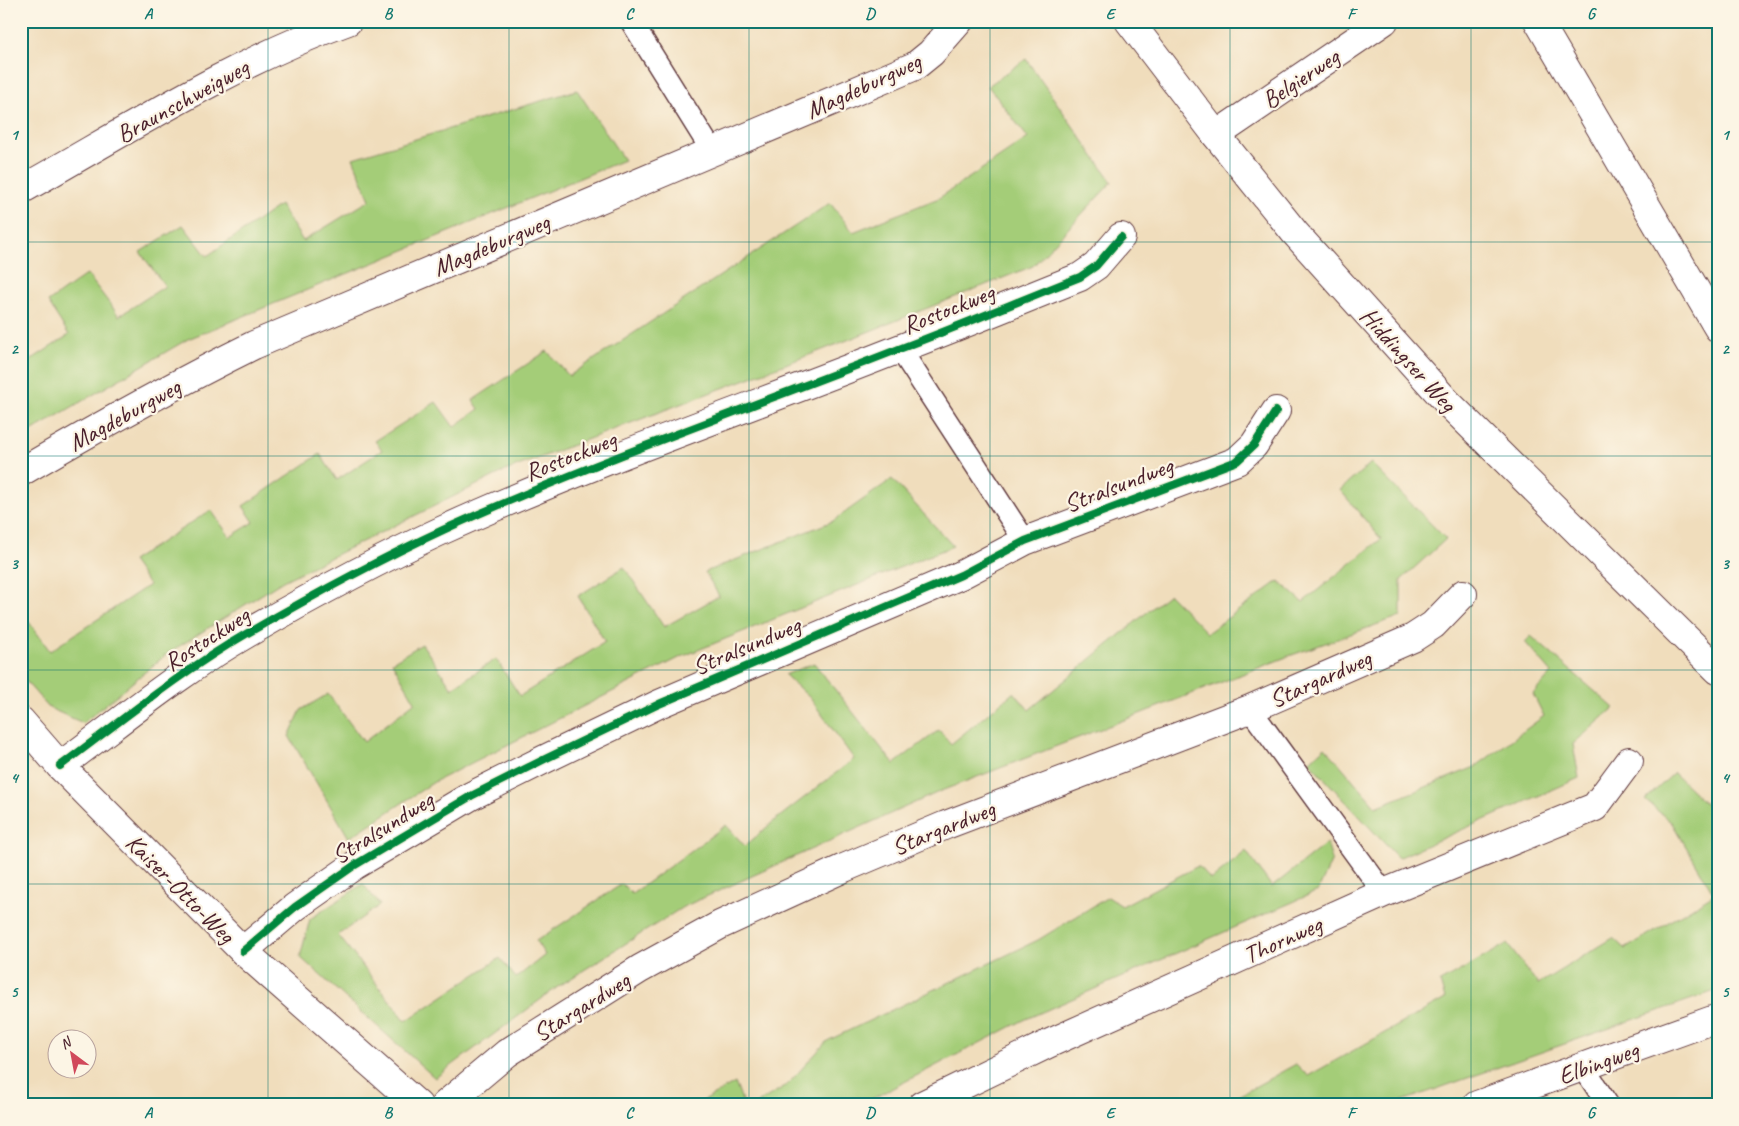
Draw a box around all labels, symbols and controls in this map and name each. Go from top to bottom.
text: A [144,4,154,24]
text: B [384,4,394,24]
text: C [625,4,635,24]
text: D [865,4,876,24]
text: E [1106,4,1117,24]
text: F [1347,4,1358,24]
text: G [1587,4,1597,24]
street label: Belgierweg [1256,40,1347,116]
street label: Magdeburgweg [801,45,927,127]
street label: Braunschweigweg [111,50,256,150]
text: 1 [10,125,19,145]
text: 1 [1721,125,1730,145]
street label: Magdeburgweg [428,206,556,284]
street label: Rostockweg [898,275,1001,342]
street label: Hiddingser Weg [1353,301,1465,420]
text: 2 [10,339,19,359]
text: 2 [1721,339,1730,359]
street label: Magdeburgweg [63,370,187,459]
street label: Rostockweg [520,422,623,489]
street label: Stralsundweg [1059,449,1179,520]
text: 3 [10,554,19,574]
text: 3 [1721,554,1730,574]
street label: Rostockweg [158,598,257,678]
street label: Stralsundweg [688,608,807,683]
street label: Stargardweg [1264,642,1377,716]
text: 4 [10,768,19,788]
text: 4 [1721,768,1730,788]
street label: Stralsundweg [326,783,441,872]
street label: Stargardweg [887,792,1001,863]
street label: Kaiser-Otto-Weg [119,827,243,951]
street label: Thornweg [1238,908,1329,971]
street label: Stargardweg [527,964,637,1049]
text: 5 [11,982,20,1002]
text: 5 [1722,982,1731,1002]
north arrow [48,1028,98,1078]
text: N [57,1033,76,1053]
street label: Elbingweg [1554,1033,1645,1092]
text: A [144,1103,154,1123]
text: B [384,1103,394,1123]
text: C [625,1103,635,1123]
text: D [865,1103,876,1123]
text: E [1106,1103,1117,1123]
text: F [1347,1103,1358,1123]
text: G [1587,1103,1597,1123]

